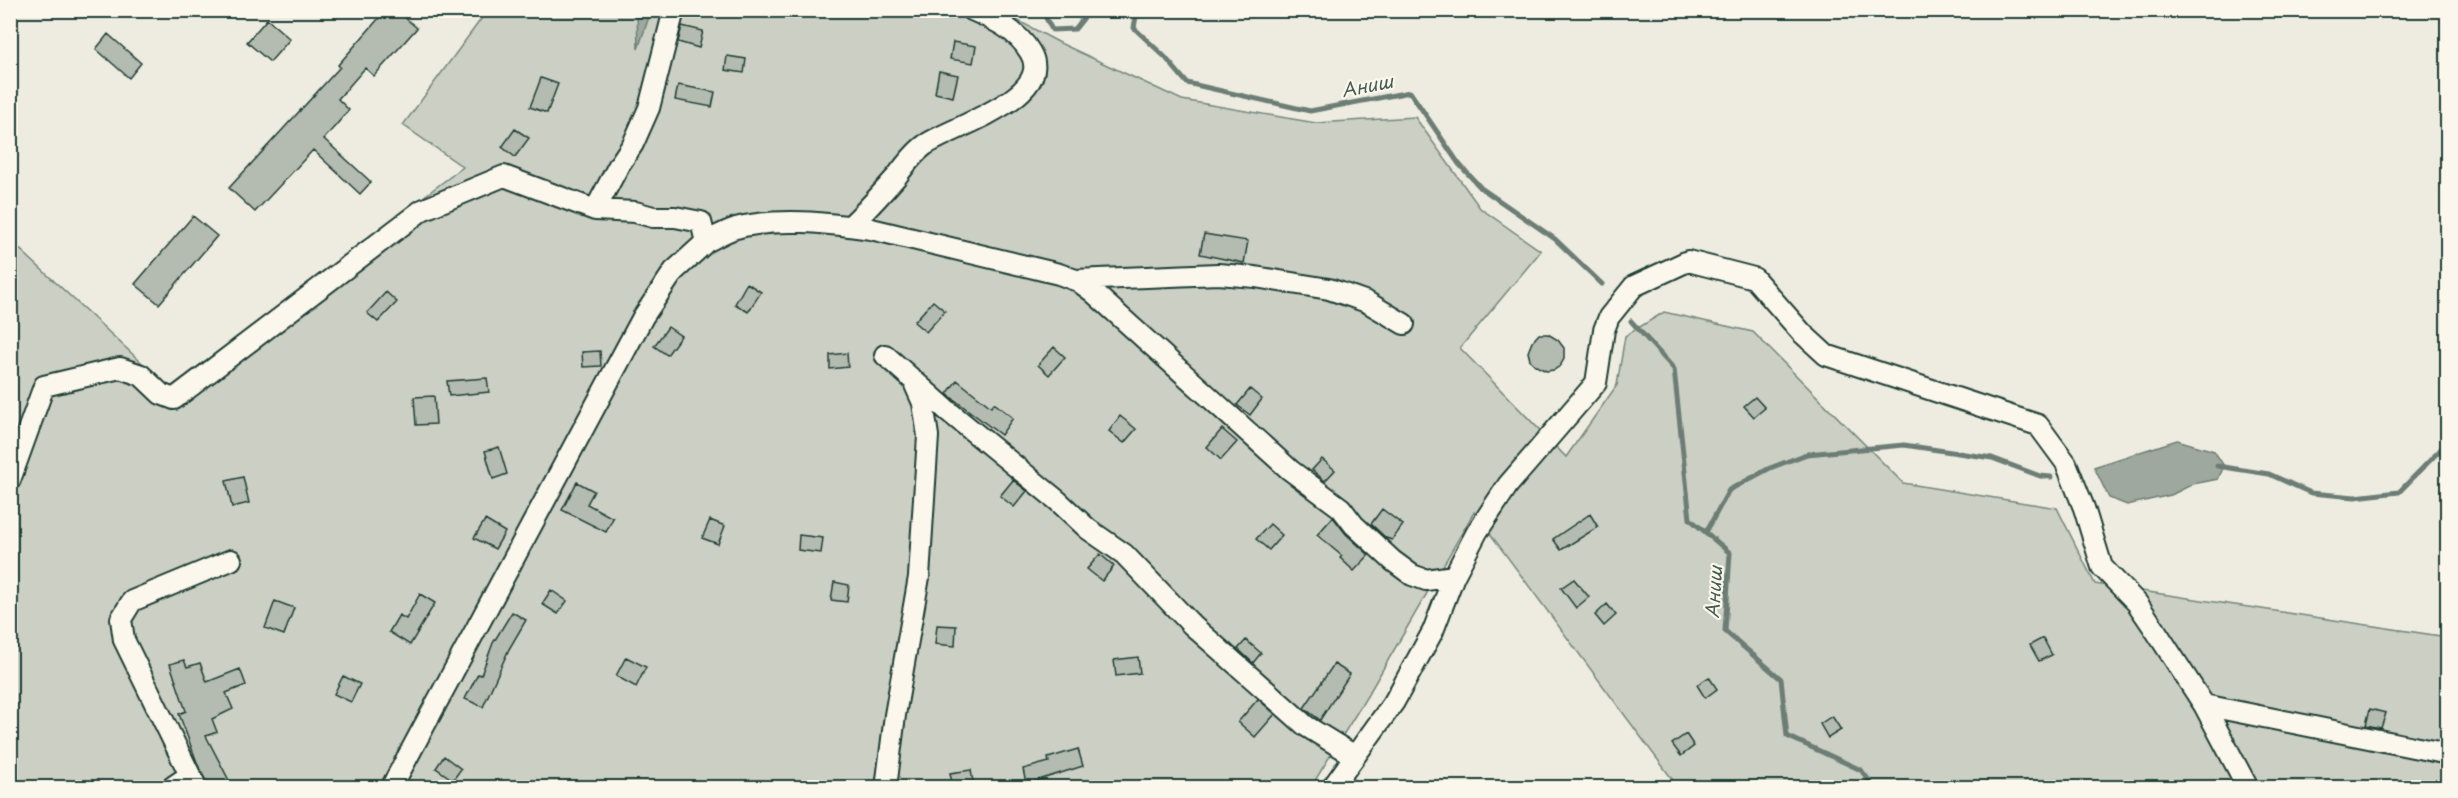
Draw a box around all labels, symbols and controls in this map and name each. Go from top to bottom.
water label: Аниш [1339,67,1396,103]
water label: Аниш [1698,564,1728,619]

